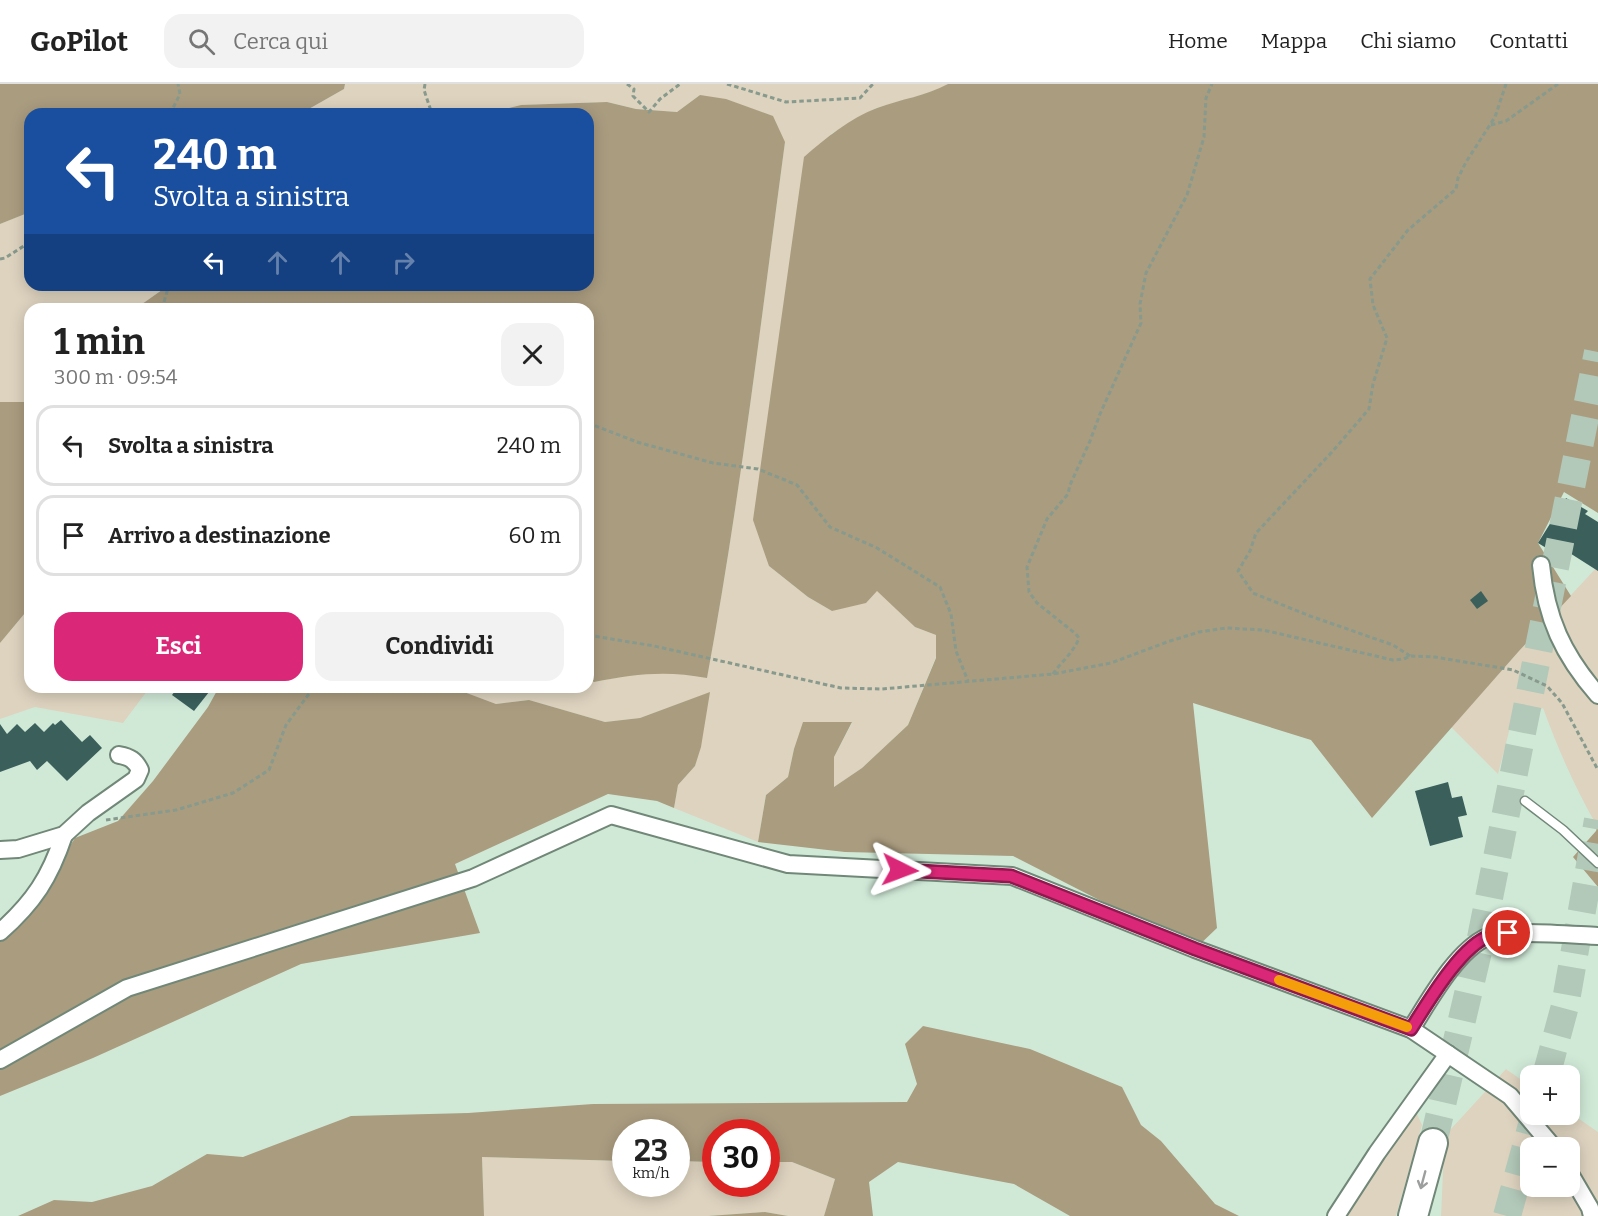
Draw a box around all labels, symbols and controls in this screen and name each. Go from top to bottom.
search box [164,14,584,68]
text: GoPilot [30,25,128,58]
icon: search [185,25,218,58]
text: Cerca qui [233,28,328,55]
text: Home [1168,28,1228,54]
text: Mappa [1261,28,1327,54]
text: Chi siamo [1360,28,1456,54]
text: Contatti [1489,28,1568,54]
text: 240 m [153,130,277,180]
icon: left [54,132,132,210]
text: Svolta a sinistra [153,181,350,213]
icon: left [198,246,231,279]
icon: ahead [261,246,294,279]
icon: ahead [324,246,357,279]
icon: right [387,246,420,279]
text: 1 min [54,320,145,364]
button: close [501,323,564,386]
text: 300 m · 09:54 [54,365,177,389]
icon: left [57,429,90,462]
text: Svolta a sinistra [108,432,274,459]
text: 240 m [497,432,561,459]
icon: arrive [57,519,90,552]
text: Arrivo a destinazione [108,522,331,549]
text: 60 m [509,522,561,549]
button: Esci [54,612,303,681]
button: Condividi [315,612,564,681]
position arrow [868,838,932,902]
pin [1482,907,1533,958]
icon: arrive [1491,916,1524,949]
map controls [1520,1065,1580,1197]
button: + [1520,1065,1580,1125]
speed limit sign: 30 [702,1119,780,1197]
text: 23 [634,1133,668,1169]
button: − [1520,1137,1580,1197]
text: km/h [632,1164,670,1182]
one-way arrow [1417,1170,1428,1189]

